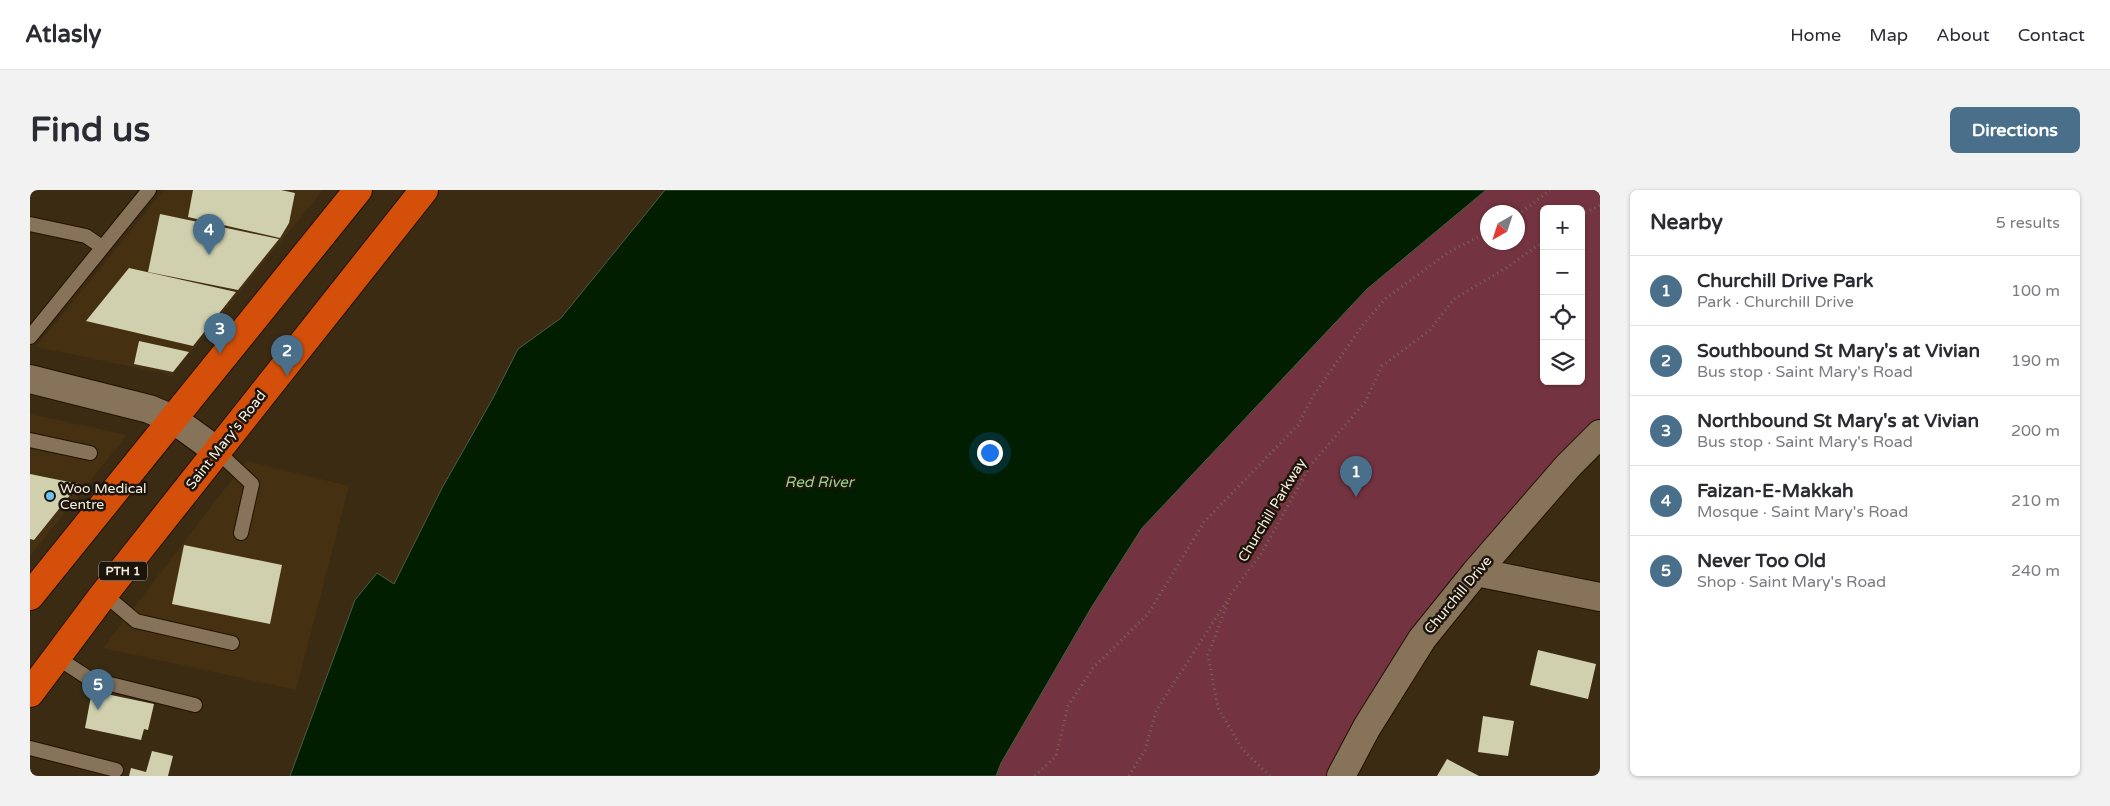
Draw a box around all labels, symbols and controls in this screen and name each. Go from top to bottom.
text: Atlasly [25,20,101,49]
text: Home [1790,24,1841,46]
text: Map [1869,24,1908,46]
text: About [1936,24,1990,46]
text: Contact [2018,24,2085,46]
button: Directions [1950,107,2080,153]
text: Find us [30,109,150,151]
north arrow [1480,205,1525,250]
map controls [1540,205,1585,385]
button: + [1540,205,1585,250]
text: Nearby [1650,210,1723,235]
text: 5 results [1996,213,2060,233]
pin: 4 [193,214,225,255]
button: − [1540,250,1585,295]
text: Churchill Drive Park [1697,270,1873,292]
text: 1 [1661,281,1671,301]
text: 100 m [2011,281,2060,301]
text: Park · Churchill Drive [1697,292,1854,312]
button: locate [1540,295,1585,340]
pin: 3 [204,313,236,354]
pin: 2 [271,335,303,376]
button: layers [1540,340,1585,385]
text: Southbound St Mary's at Vivian [1697,340,1980,362]
text: 2 [1661,351,1671,371]
text: 190 m [2011,351,2060,371]
text: Bus stop · Saint Mary's Road [1697,362,1913,382]
street label: Saint Mary's Road [182,387,270,493]
text: Northbound St Mary's at Vivian [1697,410,1979,432]
text: 3 [1661,421,1671,441]
text: 200 m [2011,421,2060,441]
text: Bus stop · Saint Mary's Road [1697,432,1913,452]
your location [977,440,1003,466]
street label: Churchill Parkway [1234,455,1310,565]
pin: 1 [1340,456,1372,497]
water label: Red River [784,473,856,491]
place label: Woo Medical Centre [60,480,147,513]
text: Faizan-E-Makkah [1697,480,1854,502]
marker: Woo Medical Centre [44,490,56,502]
text: 4 [1661,491,1671,511]
text: 210 m [2011,491,2060,511]
text: Mosque · Saint Mary's Road [1697,502,1908,522]
text: Never Too Old [1697,550,1826,572]
street label: Churchill Drive [1420,553,1496,637]
text: 5 [1661,561,1671,581]
text: 240 m [2011,561,2060,581]
road number: PTH 1 [99,562,147,581]
text: Shop · Saint Mary's Road [1697,572,1886,592]
pin: 5 [82,669,114,710]

